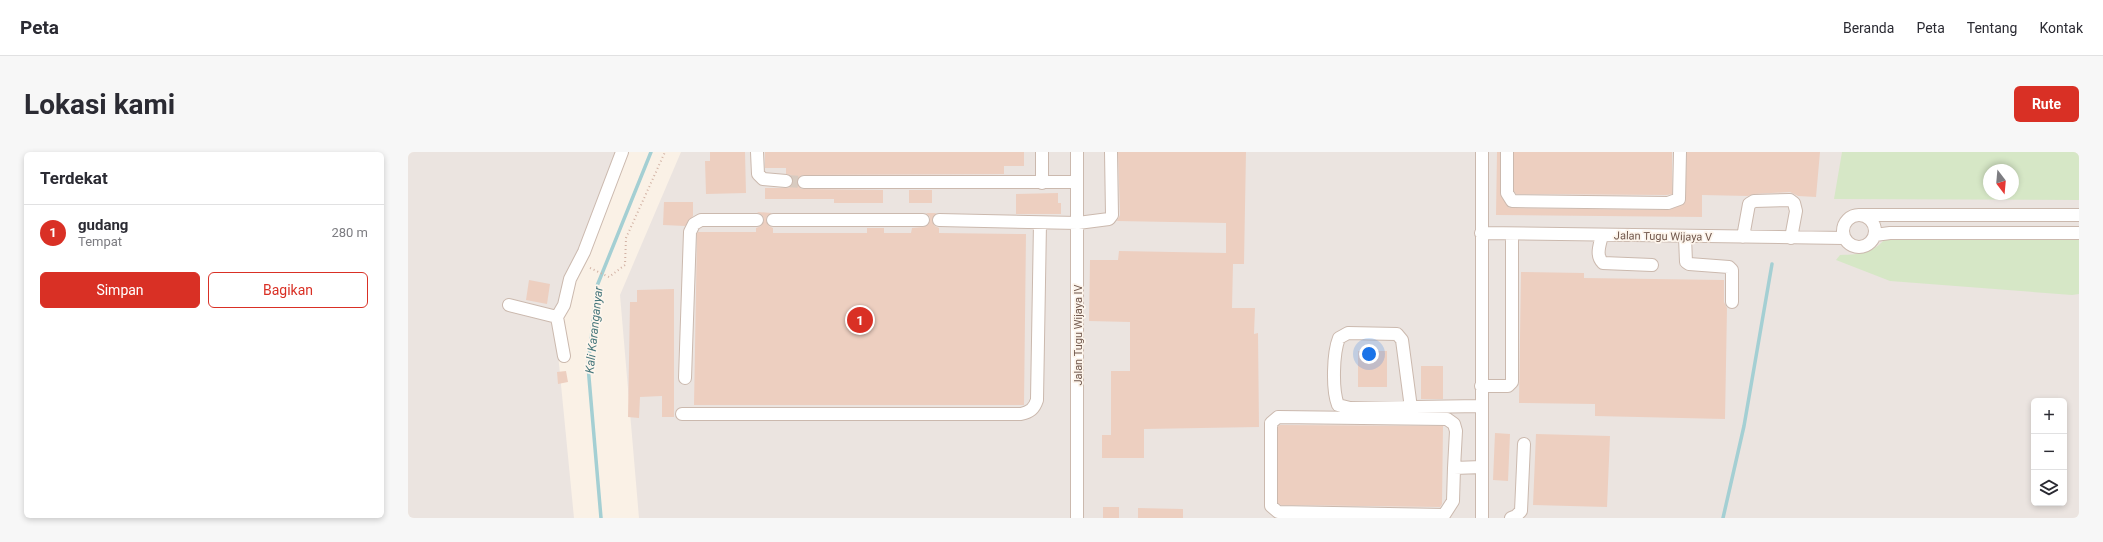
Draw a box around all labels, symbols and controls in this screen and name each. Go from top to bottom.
text: Peta [20,16,59,39]
text: Beranda [1843,20,1894,36]
text: Peta [1916,20,1945,36]
text: Tentang [1967,20,2017,36]
text: Kontak [2039,20,2083,36]
button: Rute [2014,86,2079,122]
text: Lokasi kami [24,88,175,121]
north arrow [1983,164,2019,200]
text: Terdekat [40,168,108,188]
text: gudang [78,216,128,234]
text: 1 [49,225,57,240]
text: 280 m [331,225,368,240]
street label: Jalan Tugu Wijaya V [1614,229,1712,244]
text: Tempat [78,234,122,249]
button: Simpan [40,272,200,308]
button: Bagikan [208,272,368,308]
street label: Jalan Tugu Wijaya IV [1072,284,1085,386]
water label: Kali Karanganyar [582,285,606,374]
pin: 1 [847,305,873,335]
your location [1359,344,1379,364]
map controls [2031,398,2067,506]
button: + [2031,398,2067,434]
button: − [2031,434,2067,470]
button: layers [2031,470,2067,506]

